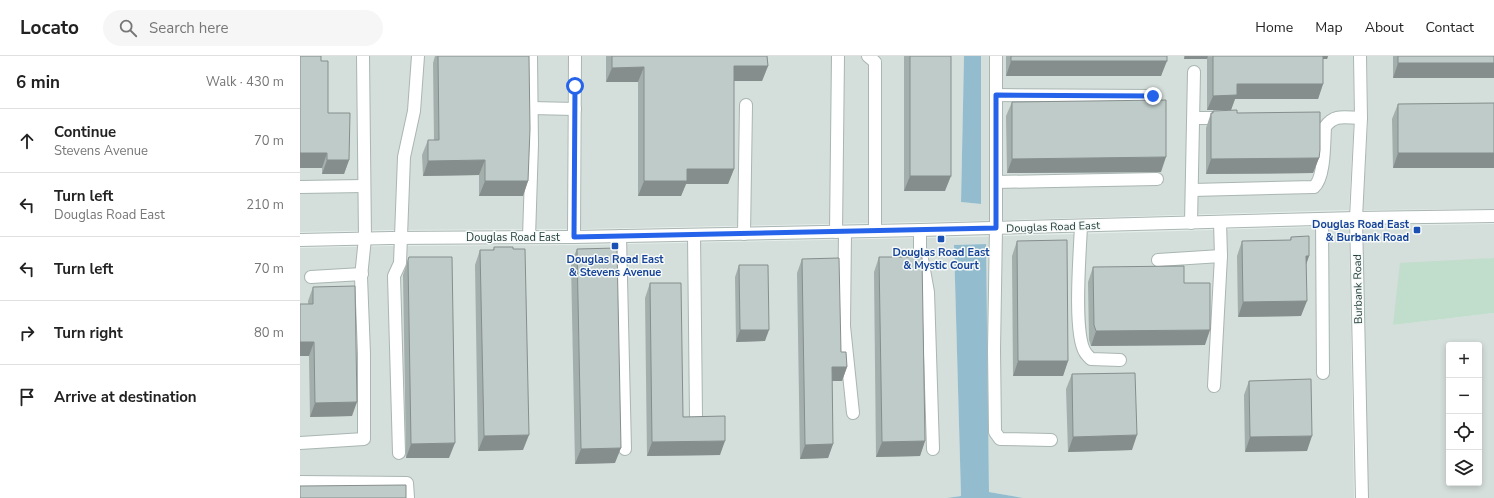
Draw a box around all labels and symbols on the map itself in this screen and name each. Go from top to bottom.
route start [566,77,584,95]
route end [1144,87,1162,105]
place label: Douglas Road East & Burbank Road [1312,217,1410,245]
street label: Douglas Road East [1006,218,1100,236]
marker: Douglas Road East & Burbank Road [1412,225,1422,235]
street label: Douglas Road East [466,230,560,245]
marker: Douglas Road East & Mystic Court [936,234,946,244]
marker: Douglas Road East & Stevens Avenue [610,241,620,251]
place label: Douglas Road East & Mystic Court [893,245,990,273]
place label: Douglas Road East & Stevens Avenue [567,252,664,280]
street label: Burbank Road [1350,254,1366,324]

